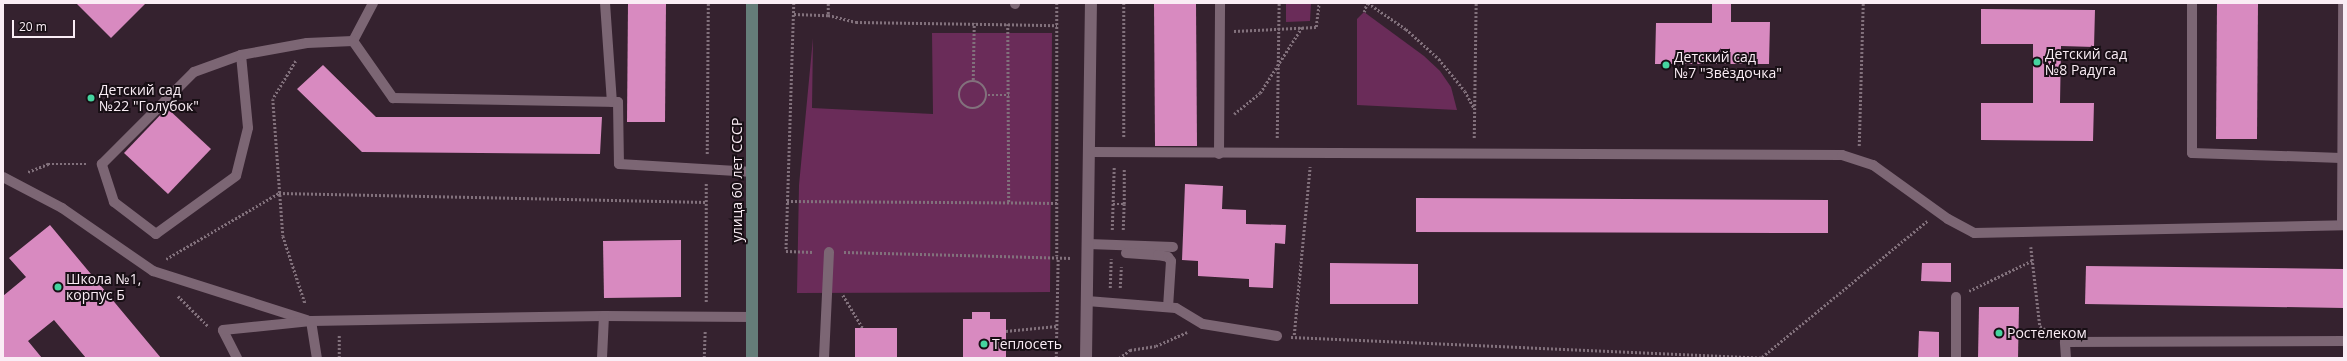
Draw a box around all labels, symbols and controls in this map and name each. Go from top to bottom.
scale bar [14,12,77,38]
text: 20 m [19,18,47,35]
place label: Детский сад №8 Радуга [2045,46,2127,78]
place label: Детский сад №7 "Звёздочка" [1674,49,1782,82]
marker: Детский сад №8 Радуга [2032,57,2042,67]
marker: Детский сад №7 "Звёздочка" [1661,60,1671,70]
place label: Детский сад №22 "Голубок" [99,82,199,114]
marker: Детский сад №22 "Голубок" [86,93,96,103]
street label: улица 60 лет СССР [729,118,745,242]
place label: Школа №1, корпус Б [66,271,141,304]
marker: Школа №1, корпус Б [53,282,63,292]
place label: Ростелеком [2007,325,2087,341]
marker: Ростелеком [1994,328,2004,338]
place label: Теплосеть [992,336,1062,352]
marker: Теплосеть [979,339,989,349]

